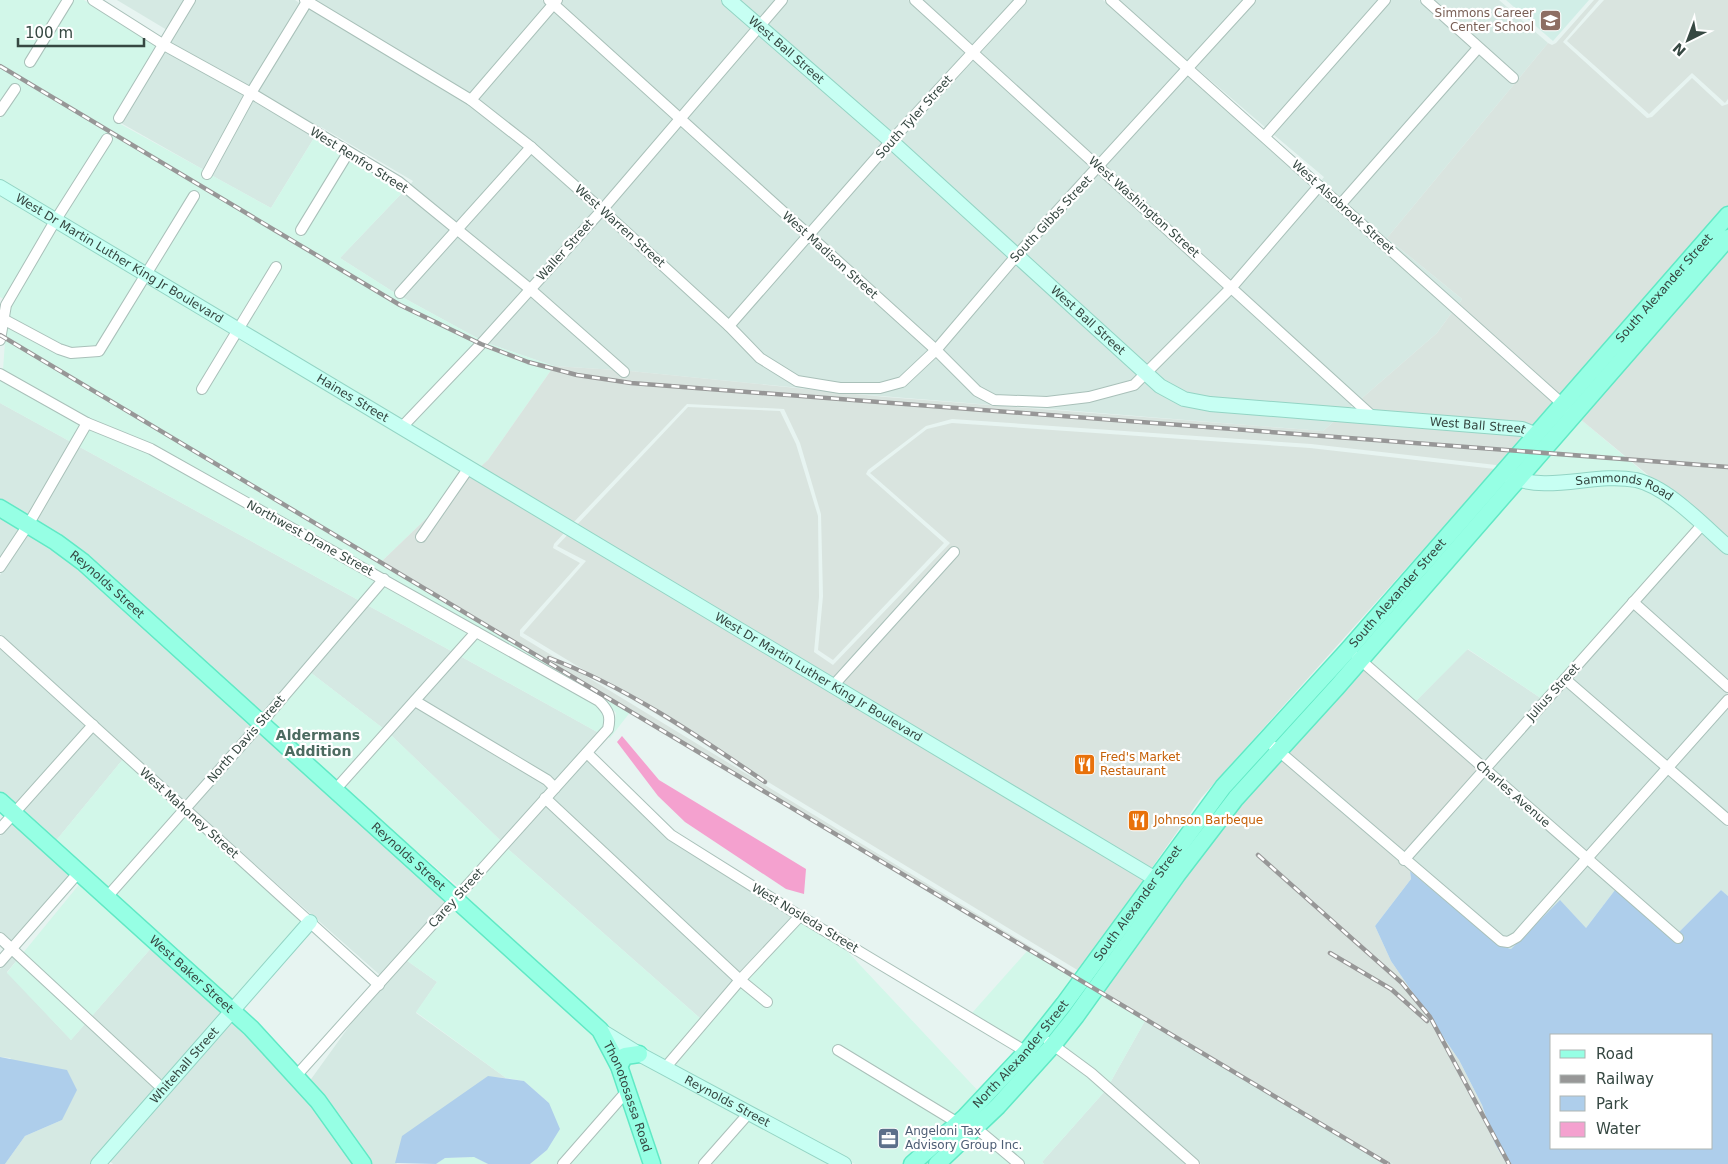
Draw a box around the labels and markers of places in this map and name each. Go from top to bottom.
place label: Simmons Career Center School [1435,6,1534,34]
school or university icon: Simmons Career Center School [1538,8,1562,32]
place label: Fred's Market Restaurant [1100,750,1181,778]
restaurant icon: Fred's Market Restaurant [1072,752,1096,776]
restaurant icon: Johnson Barbeque [1126,808,1150,832]
place label: Johnson Barbeque [1153,813,1263,827]
place label: Angeloni Tax Advisory Group Inc. [905,1124,1022,1152]
office icon: Angeloni Tax Advisory Group Inc. [877,1126,901,1150]

